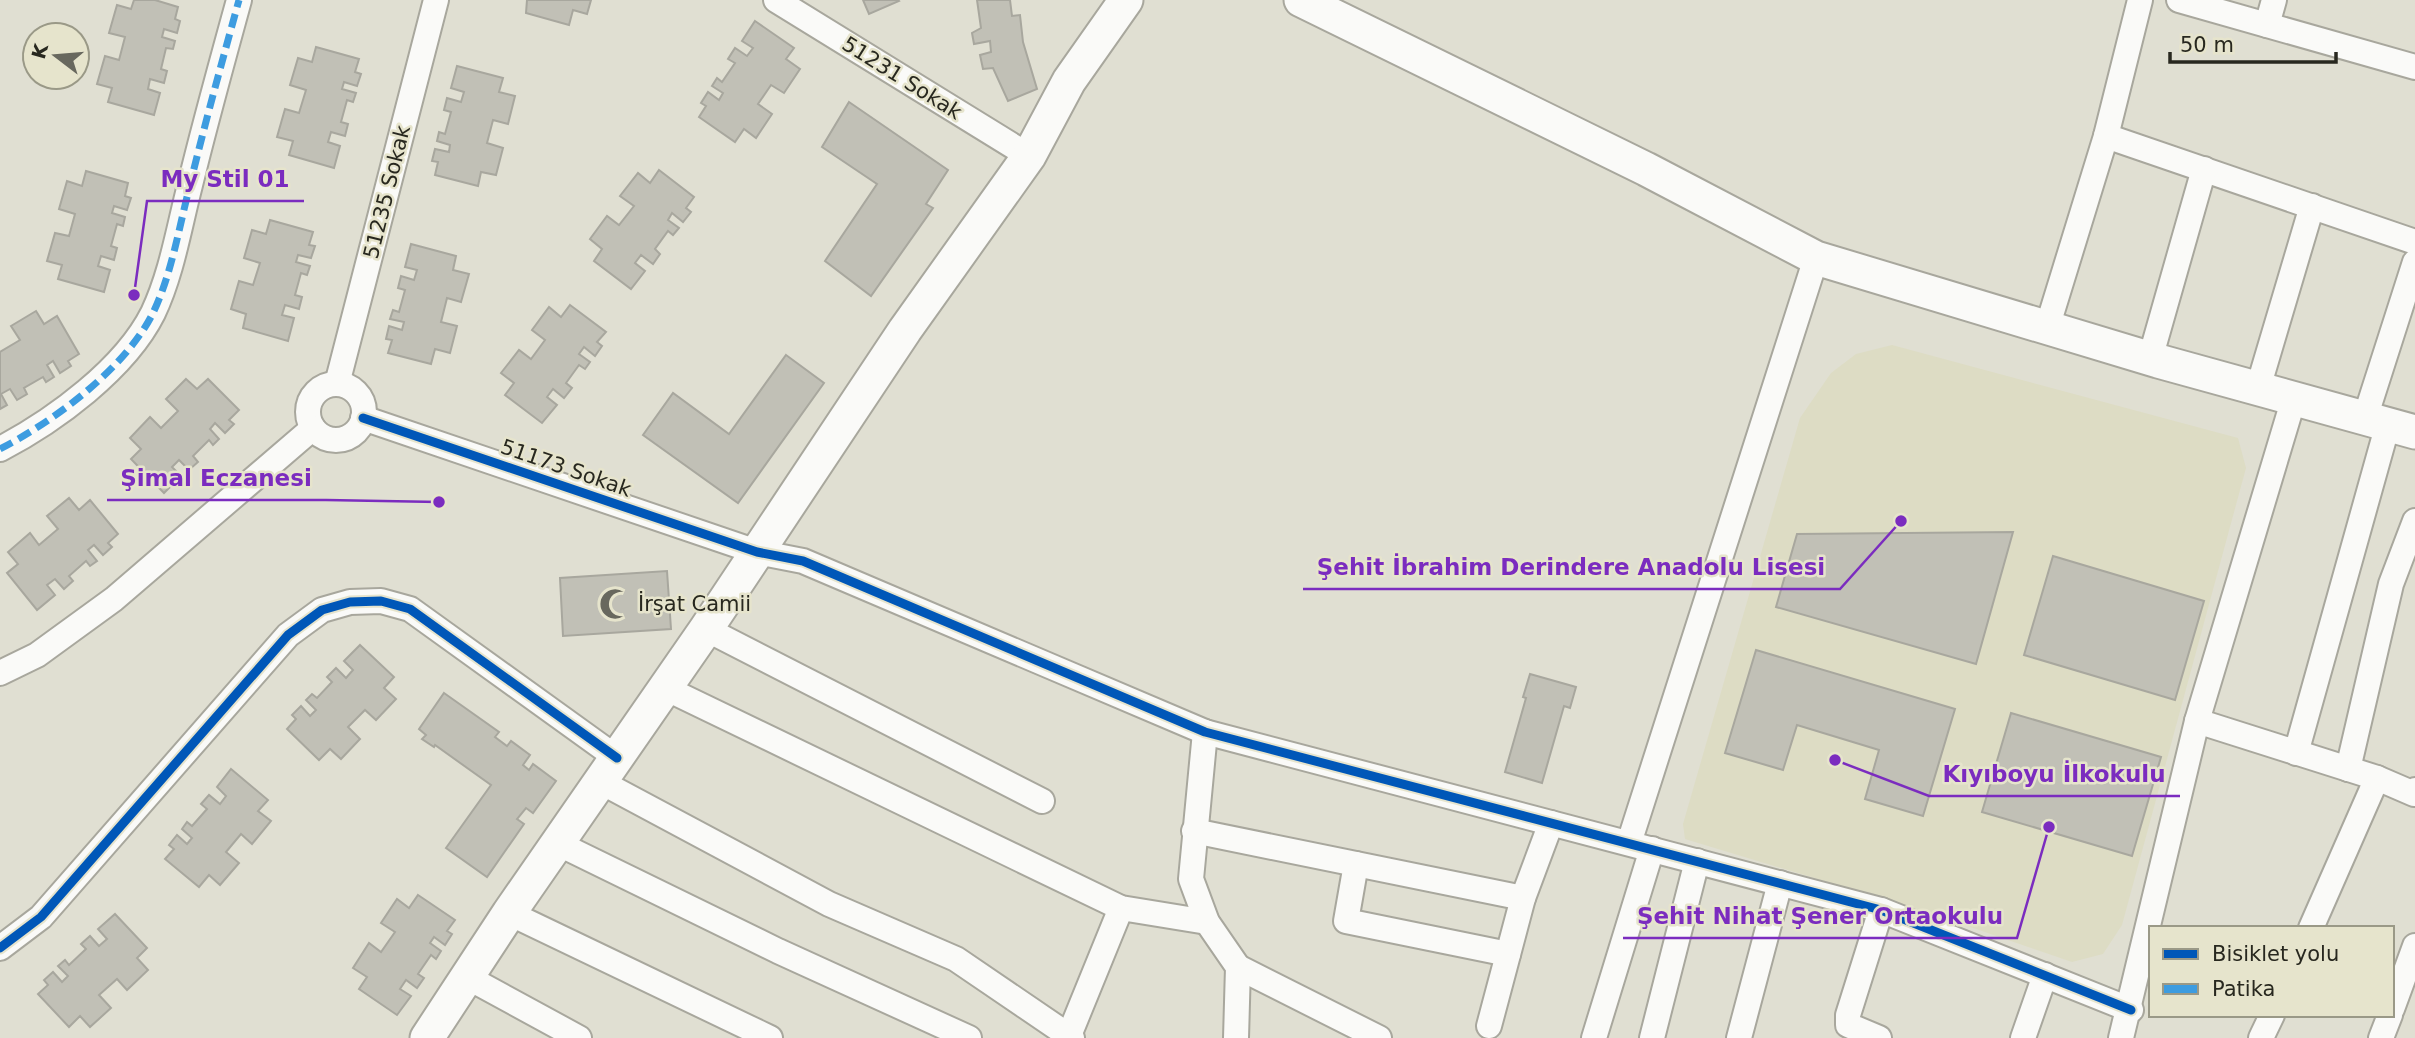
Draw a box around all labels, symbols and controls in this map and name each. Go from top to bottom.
north arrow [21,21,91,91]
scale bar [2170,21,2336,65]
street label: 51231 Sokak [838,32,967,125]
text: 50 m [2180,33,2234,57]
text: K [27,40,53,61]
street label: 51235 Sokak [359,122,415,261]
callout: My Stil 01 [147,157,304,201]
text: My Stil 01 [160,166,290,192]
street label: 51173 Sokak [498,434,635,502]
callout: Şimal Eczanesi [107,456,326,500]
text: Şimal Eczanesi [120,465,312,491]
callout: Şehit İbrahim Derindere Anadolu Lisesi [1303,545,1840,589]
text: Şehit İbrahim Derindere Anadolu Lisesi [1317,553,1825,580]
mosque icon: İrşat Camii [598,587,632,621]
place label: İrşat Camii [638,591,751,616]
callout: Kıyıboyu İlkokulu [1929,752,2180,796]
text: Kıyıboyu İlkokulu [1942,760,2166,787]
callout: Şehit Nihat Şener Ortaokulu [1623,894,2017,938]
text: Şehit Nihat Şener Ortaokulu [1637,903,2003,929]
legend [2149,926,2394,1017]
text: Bisiklet yolu [2212,942,2339,966]
text: Patika [2212,977,2275,1001]

